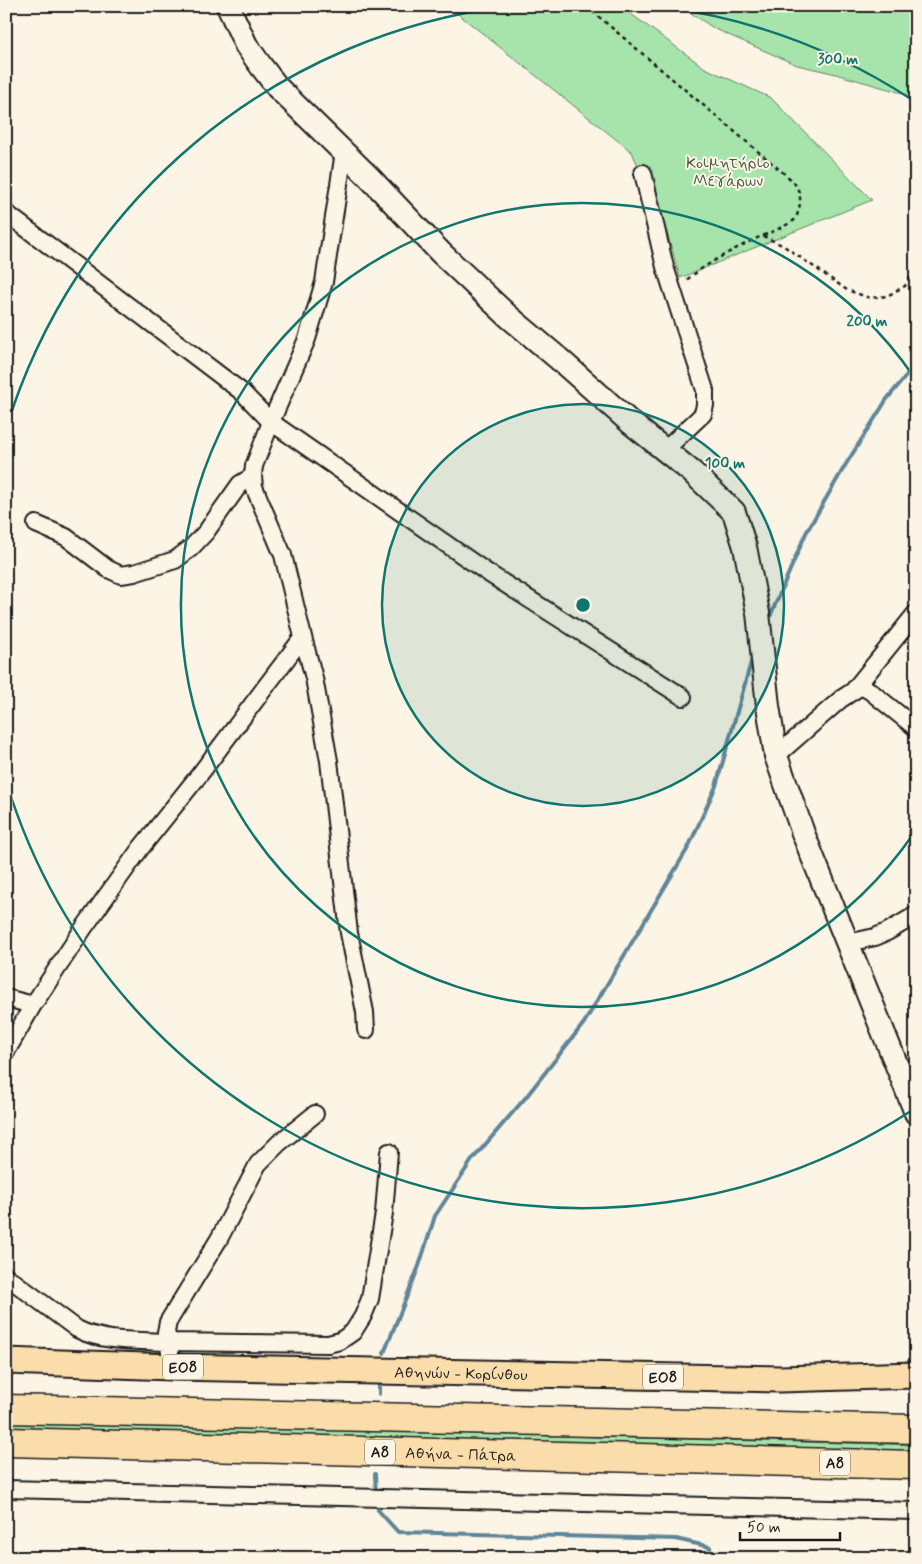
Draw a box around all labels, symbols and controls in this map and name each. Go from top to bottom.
text: 300 m [818,50,858,70]
park label: Κοιμητήριο Μεγάρων [686,153,770,192]
text: 200 m [847,312,888,332]
text: 100 m [705,454,745,474]
centre of rings [574,596,592,614]
road number: ΕΟ8 [163,1354,203,1380]
street label: Αθηνών - Κορίνθου [394,1362,528,1386]
road number: ΕΟ8 [643,1364,683,1390]
road number: Α8 [365,1440,395,1464]
street label: Αθήνα - Πάτρα [405,1443,517,1467]
road number: Α8 [820,1450,850,1476]
scale bar [740,1509,840,1541]
text: 50 m [747,1518,781,1538]

